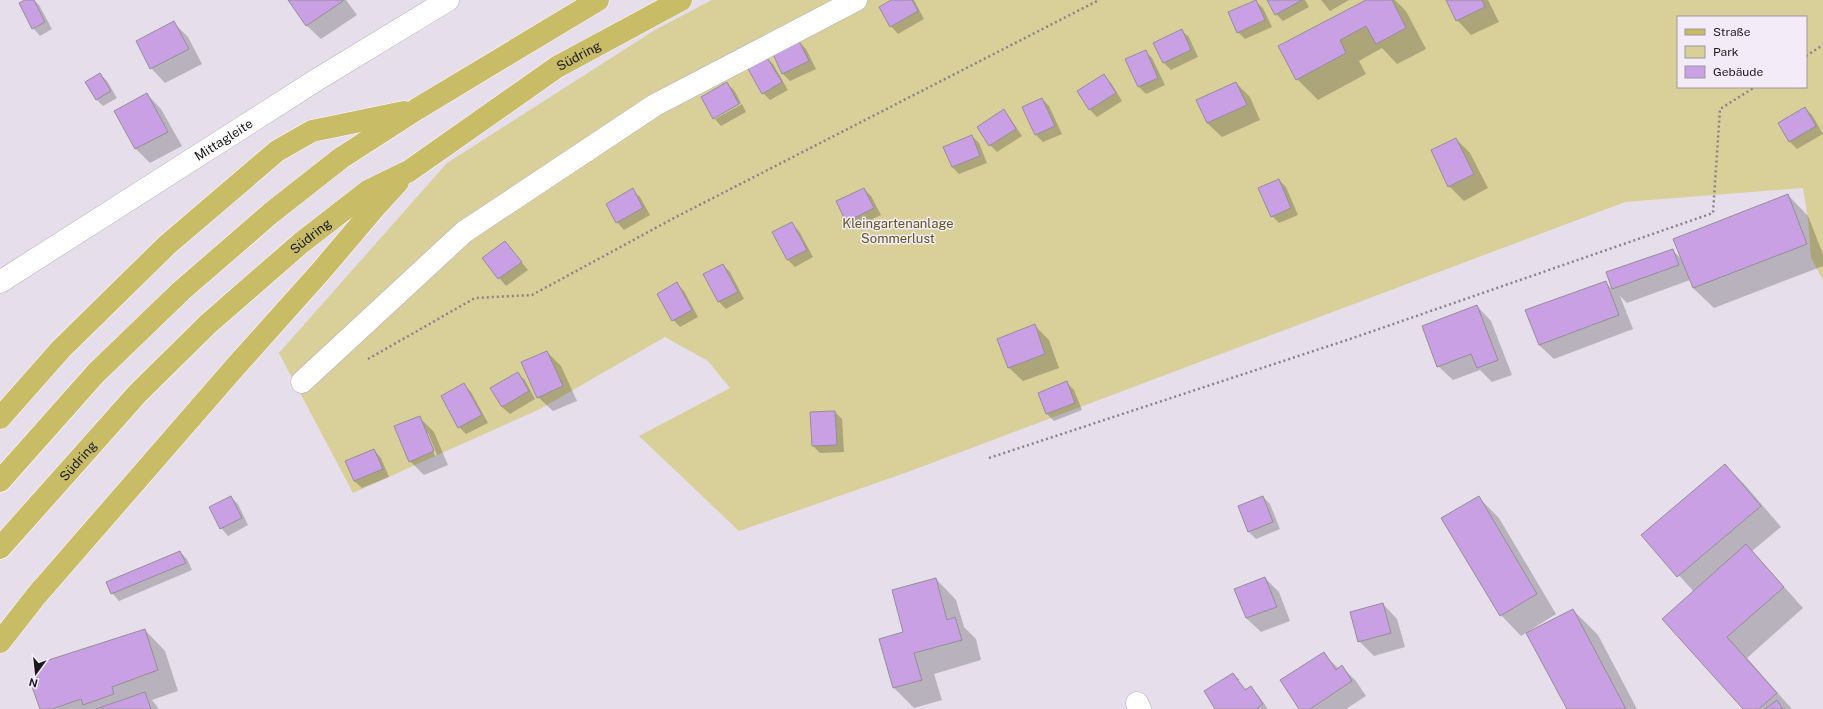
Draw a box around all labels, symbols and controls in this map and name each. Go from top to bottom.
legend [1677,16,1807,88]
text: Straße [1713,25,1751,39]
street label: Südring [554,37,603,73]
text: Park [1713,45,1739,59]
text: Gebäude [1713,65,1763,79]
street label: Mittagleite [192,115,255,163]
street label: Südring [287,215,334,257]
park label: Kleingartenanlage Sommerlust [842,216,954,246]
street label: Südring [56,438,99,484]
north arrow [16,653,56,693]
text: N [28,676,39,690]

